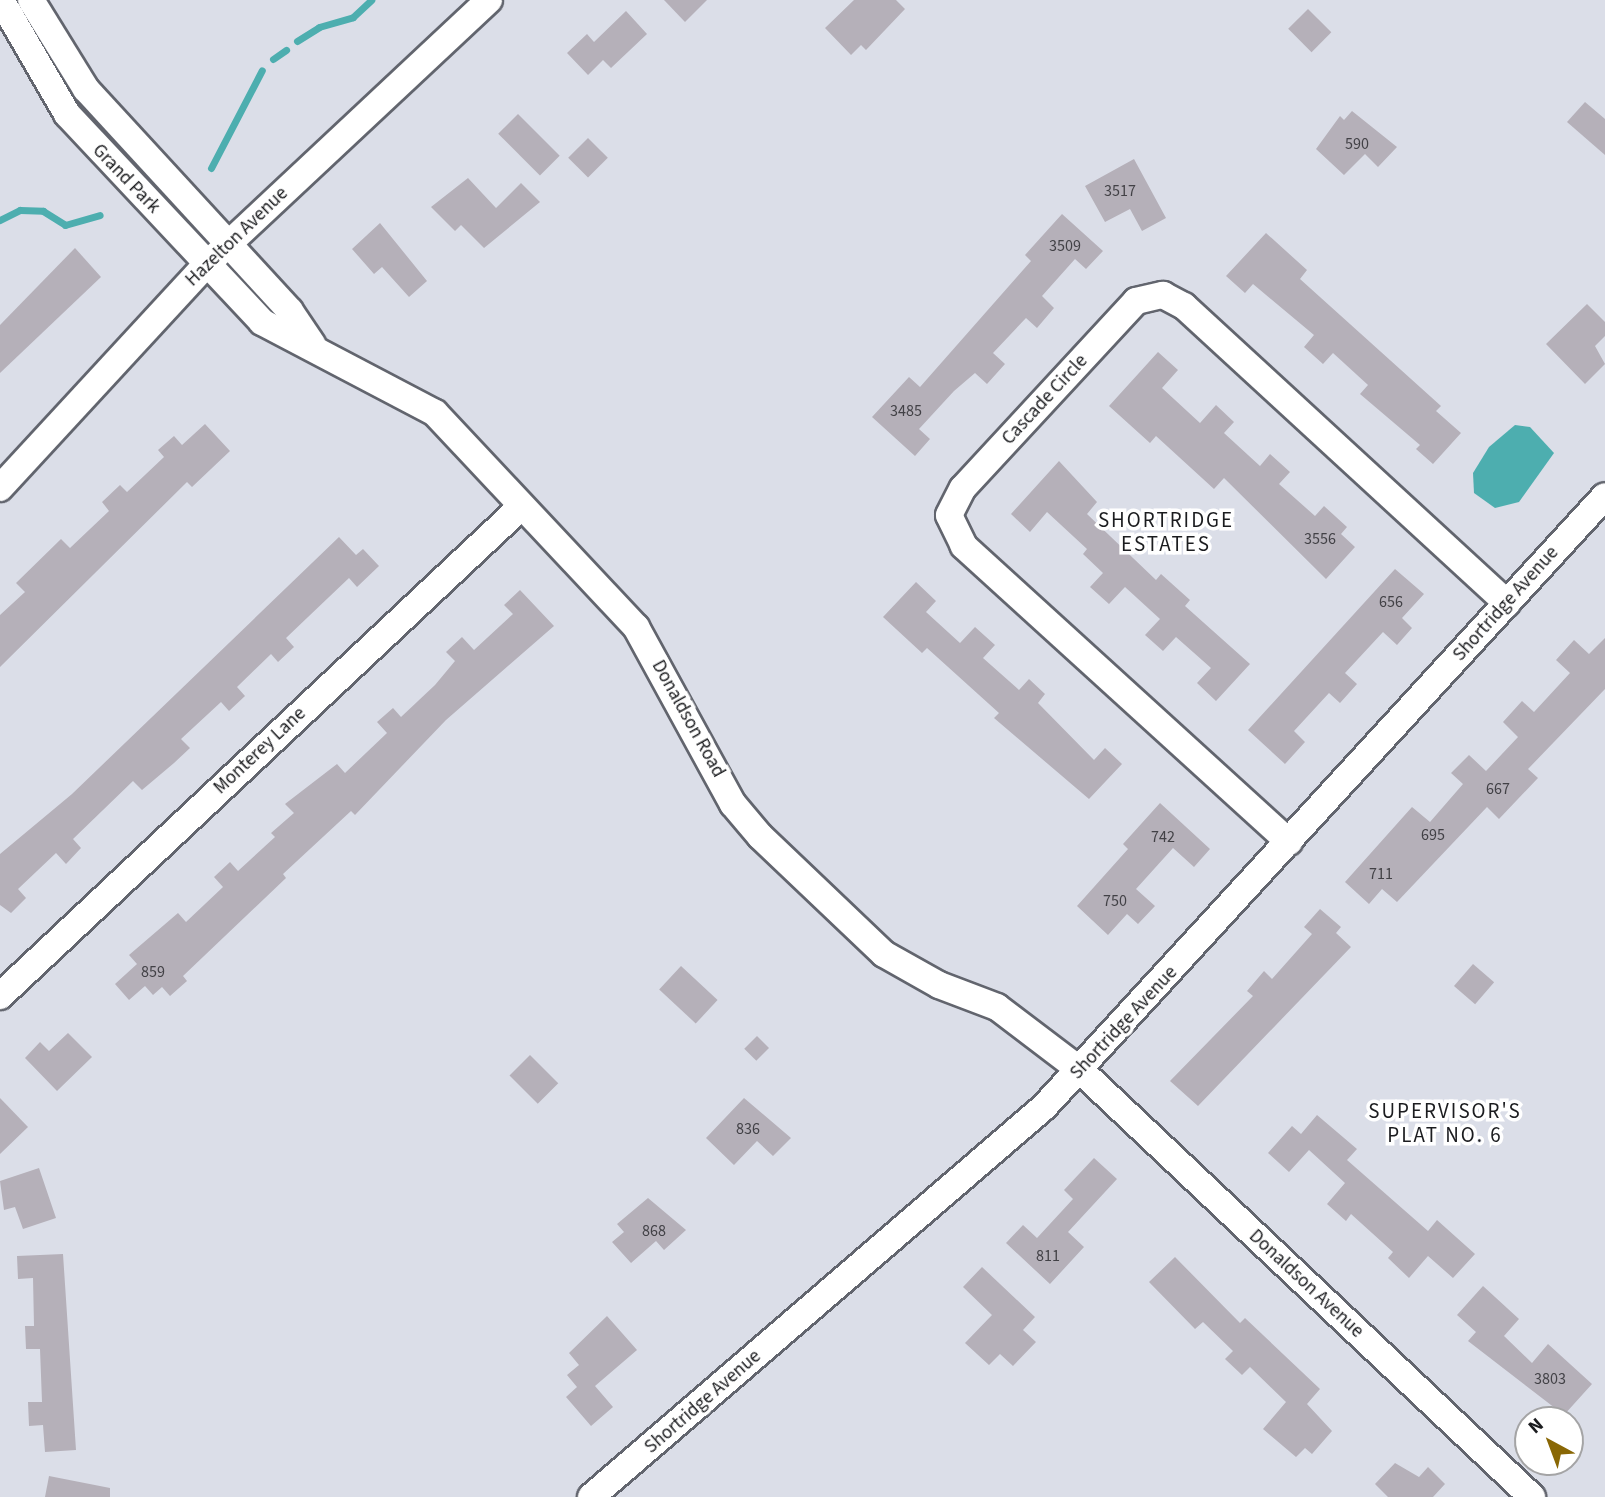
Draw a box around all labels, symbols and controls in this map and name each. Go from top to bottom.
house number: 590 [1345,134,1369,154]
street label: Grand Park [87,140,165,218]
house number: 3517 [1104,181,1136,201]
street label: Hazelton Avenue [181,182,293,292]
house number: 3509 [1049,236,1081,256]
street label: Cascade Circle [997,350,1093,450]
house number: 3485 [890,401,922,421]
district label: SHORTRIDGE ESTATES [1099,507,1233,557]
house number: 3556 [1304,529,1336,549]
street label: Shortridge Avenue [1448,542,1564,666]
house number: 656 [1379,592,1403,612]
street label: Donaldson Road [646,656,730,782]
street label: Monterey Lane [209,703,311,799]
house number: 667 [1486,779,1510,799]
house number: 695 [1421,825,1445,845]
house number: 742 [1151,827,1175,847]
house number: 711 [1369,864,1393,884]
house number: 750 [1103,891,1127,911]
house number: 859 [141,962,165,982]
street label: Shortridge Avenue [1066,962,1182,1084]
district label: SUPERVISOR'S PLAT NO. 6 [1370,1098,1520,1148]
house number: 836 [736,1119,760,1139]
house number: 868 [642,1221,666,1241]
street label: Donaldson Avenue [1244,1225,1368,1343]
house number: 811 [1036,1246,1060,1266]
street label: Shortridge Avenue [640,1345,766,1459]
house number: 3803 [1534,1369,1566,1389]
north arrow [1514,1406,1584,1476]
text: N [1523,1412,1550,1441]

